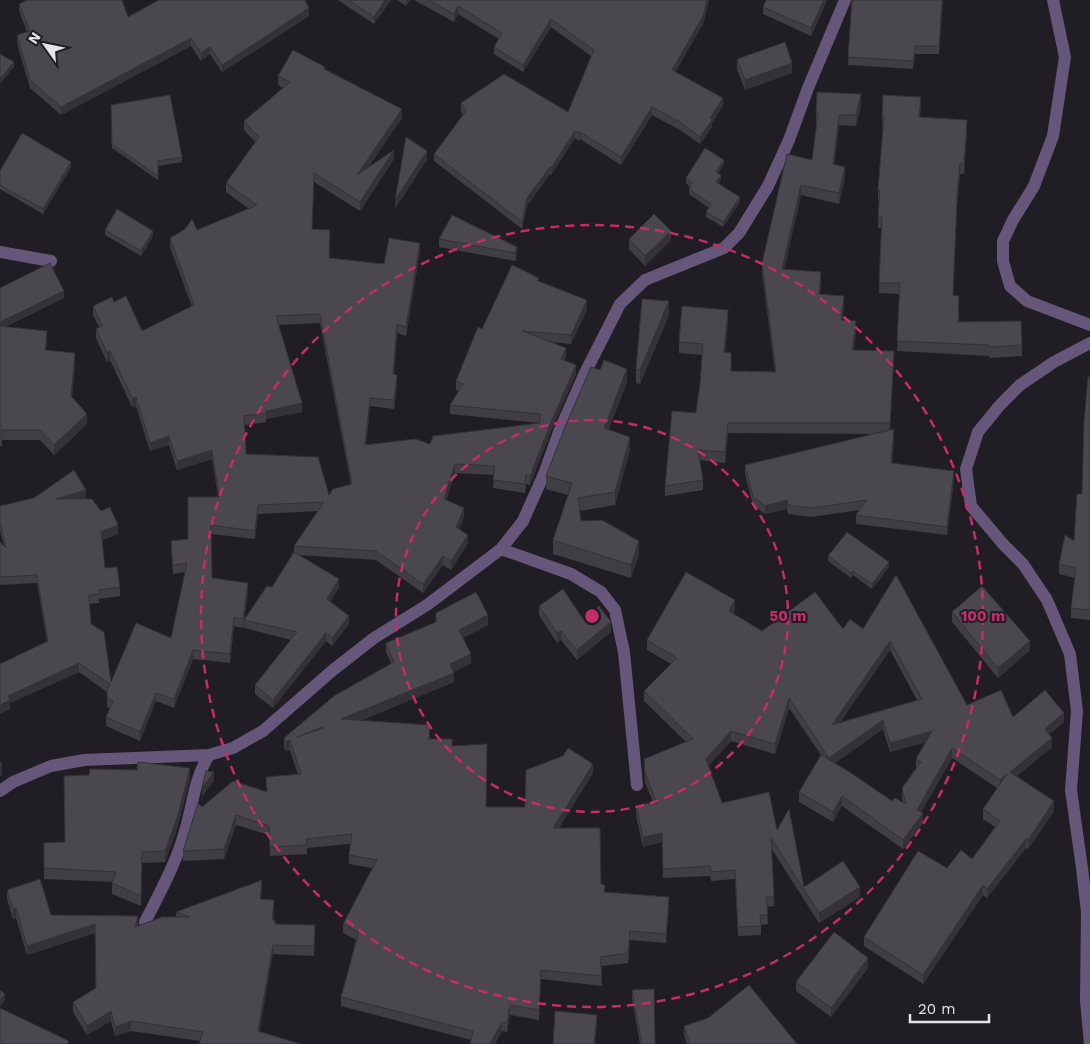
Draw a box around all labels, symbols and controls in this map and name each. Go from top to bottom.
north arrow [20,20,70,70]
text: N [25,29,44,47]
centre of rings [583,607,601,625]
text: 50 m [770,607,806,625]
text: 100 m [961,607,1005,625]
scale bar [910,992,989,1024]
text: 20 m [918,1000,956,1018]

